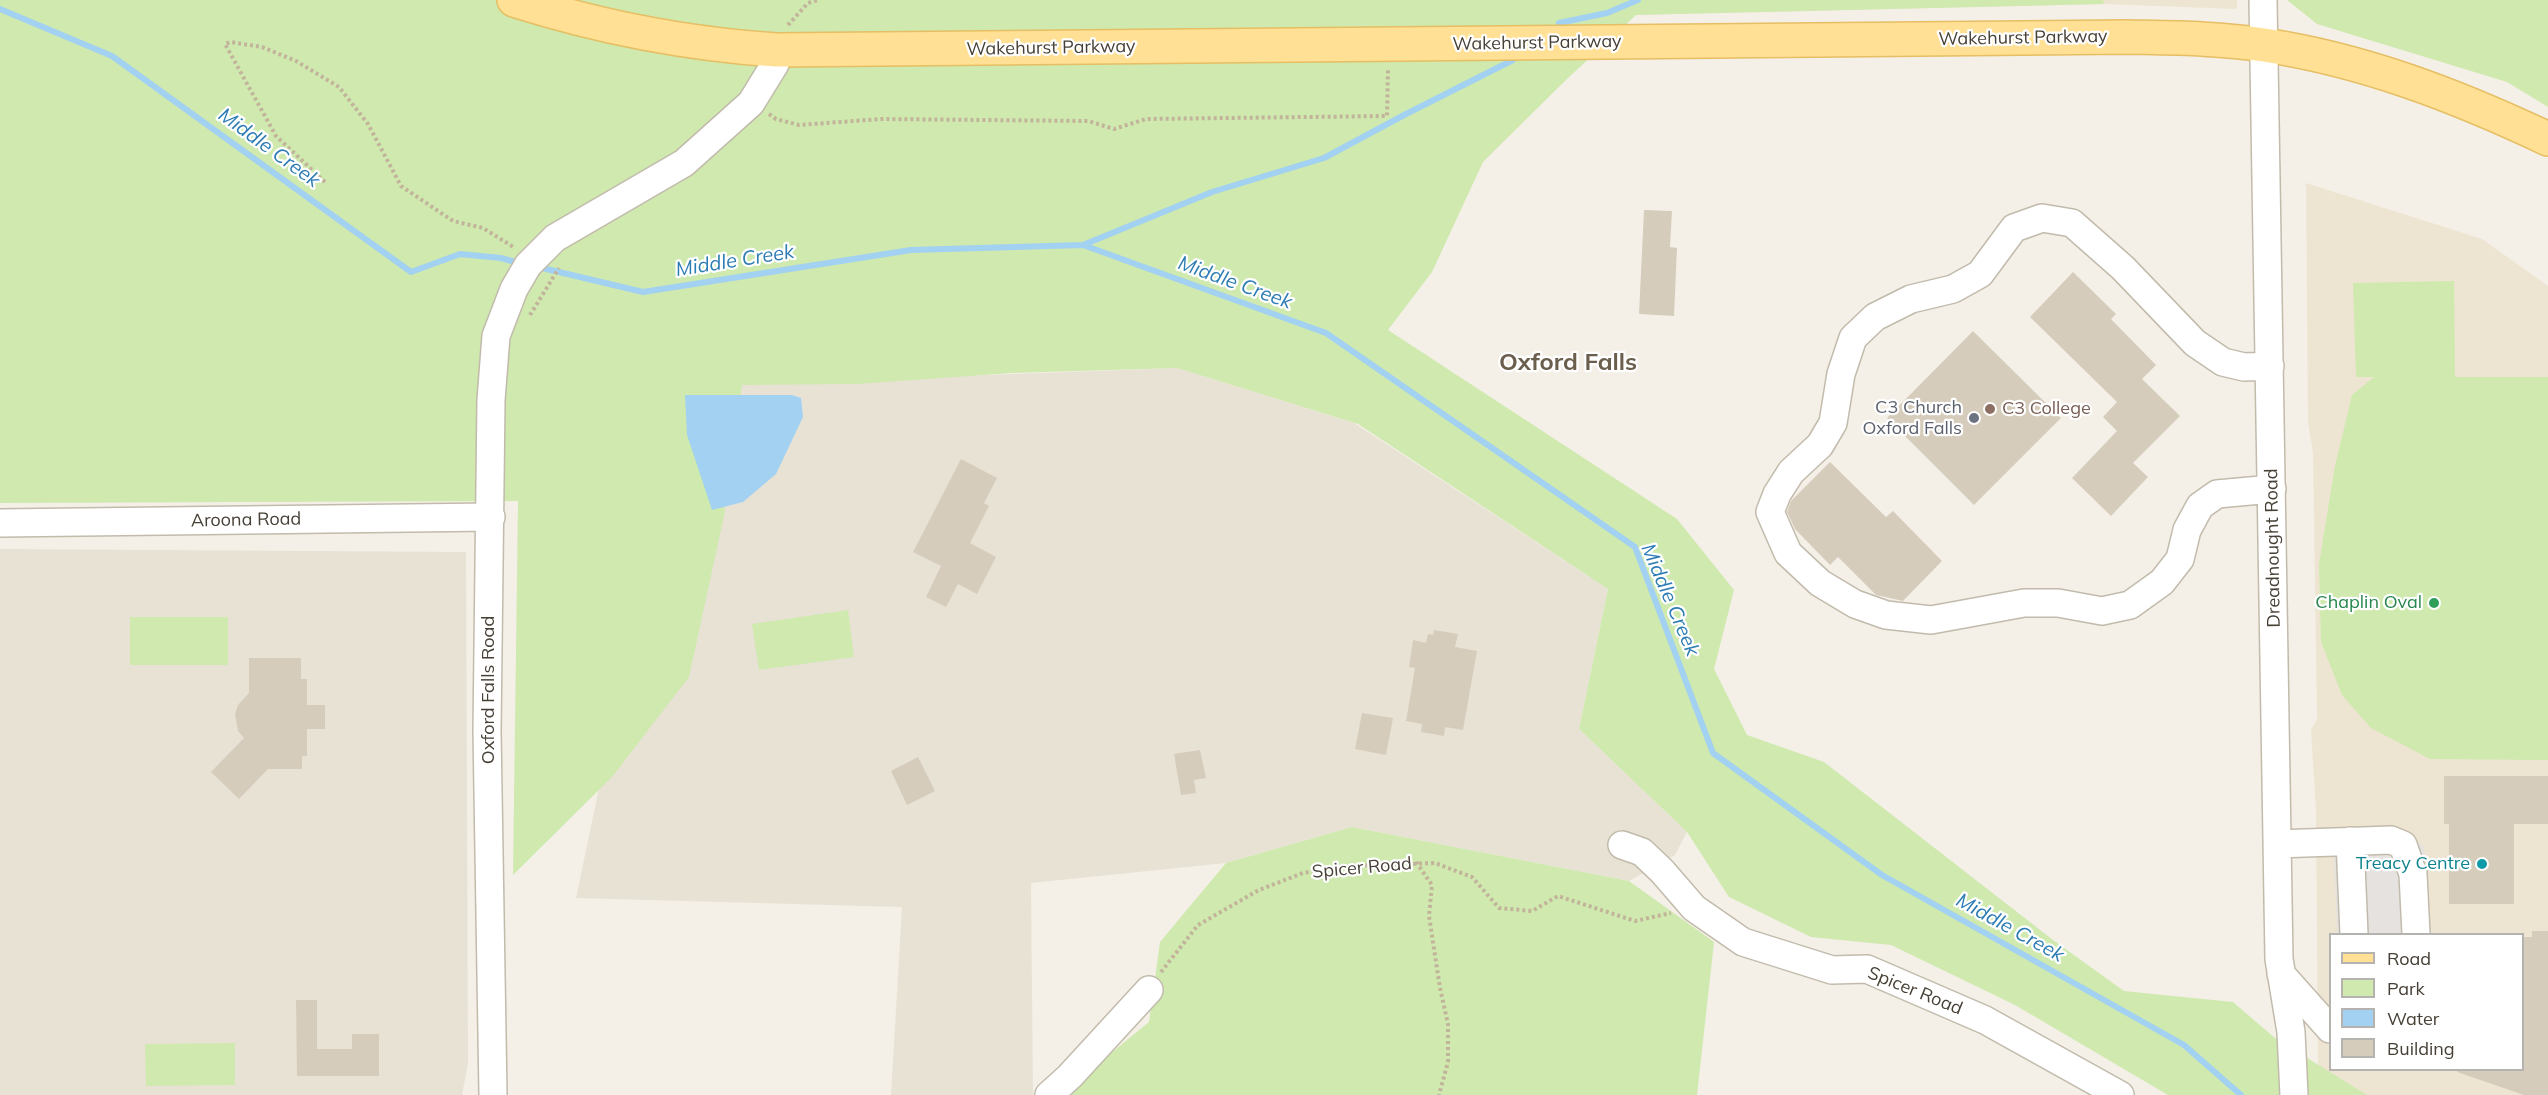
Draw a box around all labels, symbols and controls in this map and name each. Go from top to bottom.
street label: Wakehurst Parkway [1938,26,2108,50]
street label: Wakehurst Parkway [1452,31,1622,55]
street label: Wakehurst Parkway [966,36,1136,60]
water label: Middle Creek [214,103,324,193]
water label: Middle Creek [674,240,796,282]
water label: Middle Creek [1175,251,1295,315]
district label: Oxford Falls [1499,349,1637,377]
place label: C3 Church Oxford Falls [1862,397,1962,440]
place label: C3 College [2002,398,2091,420]
marker: C3 College [1983,402,1997,416]
marker: C3 Church Oxford Falls [1967,411,1981,425]
street label: Dreadnought Road [2261,468,2285,628]
street label: Aroona Road [191,508,301,532]
water label: Middle Creek [1636,540,1704,660]
place label: Chaplin Oval [2315,592,2422,614]
marker: Chaplin Oval [2427,596,2441,610]
street label: Oxford Falls Road [478,616,500,764]
street label: Spicer Road [1311,853,1413,883]
place label: Treacy Centre [2356,853,2470,875]
marker: Treacy Centre [2475,857,2489,871]
water label: Middle Creek [1952,889,2068,967]
legend [2329,933,2524,1071]
text: Road [2387,947,2431,970]
street label: Spicer Road [1865,962,1965,1020]
text: Park [2387,977,2425,1000]
text: Water [2387,1007,2439,1030]
text: Building [2387,1037,2455,1060]

